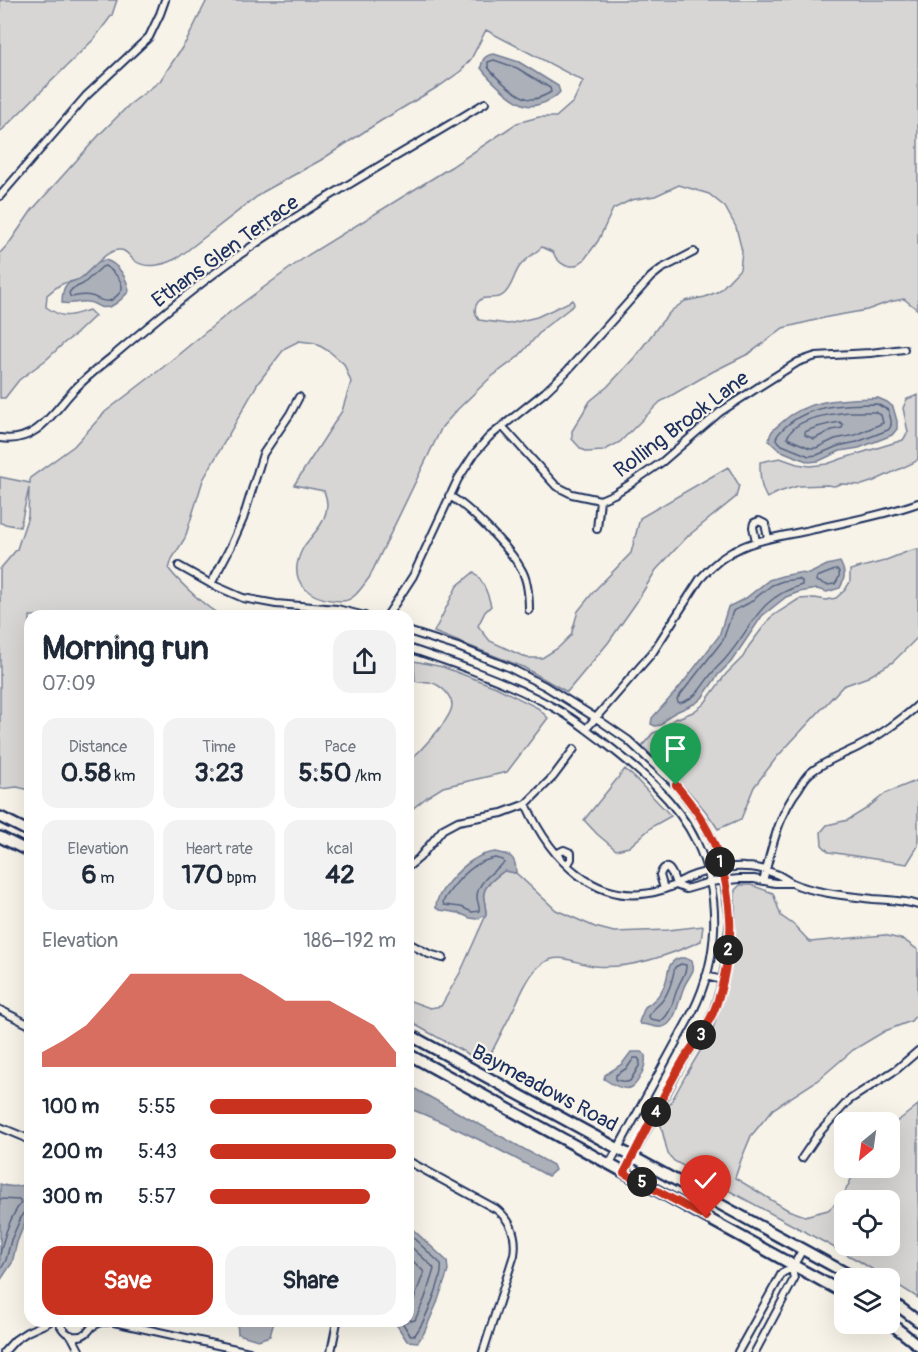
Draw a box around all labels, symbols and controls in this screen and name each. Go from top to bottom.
street label: Ethans Glen Terrace [146,189,305,314]
street label: Rolling Brook Lane [608,364,755,484]
text: Morning run [42,628,209,669]
button: share [333,630,396,693]
text: 07:09 [42,671,96,696]
pin [650,723,701,785]
icon: arrive [659,732,692,765]
text: Distance [69,737,127,757]
text: Time [202,737,236,757]
text: Pace [324,737,356,757]
text: 0.58 [60,757,111,789]
text: 3:23 [194,757,244,789]
text: 5:50 [299,757,351,789]
text: km [111,766,136,786]
text: /km [351,766,382,786]
text: Elevation [68,839,128,859]
text: Heart rate [185,839,253,859]
text: kcal [327,839,353,859]
pin: 1 [705,847,735,877]
text: 1 [717,852,723,872]
text: 6 [82,859,97,891]
text: 170 [182,859,223,891]
text: 42 [325,859,355,891]
text: m [97,868,114,888]
text: bpm [223,868,256,888]
text: Elevation [42,928,118,953]
text: 186–192 m [303,928,396,953]
pin: 2 [713,935,743,965]
text: 2 [724,940,732,960]
pin: 3 [686,1020,716,1050]
text: 3 [697,1025,705,1045]
street label: Baymeadows Road [467,1039,623,1138]
text: 100 m [42,1094,99,1119]
text: 5:55 [138,1094,176,1119]
pin: 4 [641,1097,671,1127]
text: 4 [651,1102,661,1122]
north arrow [834,1112,900,1178]
map controls [834,1112,900,1334]
text: 200 m [42,1139,103,1164]
text: 5:43 [138,1139,177,1164]
pin [680,1155,731,1217]
icon: check [689,1164,722,1197]
pin: 5 [627,1167,657,1197]
text: 5 [638,1172,646,1192]
text: 300 m [42,1184,103,1209]
text: 5:57 [138,1184,176,1209]
button: locate [834,1190,900,1256]
button: Save [42,1246,213,1315]
button: Share [225,1246,396,1315]
button: layers [834,1268,900,1334]

